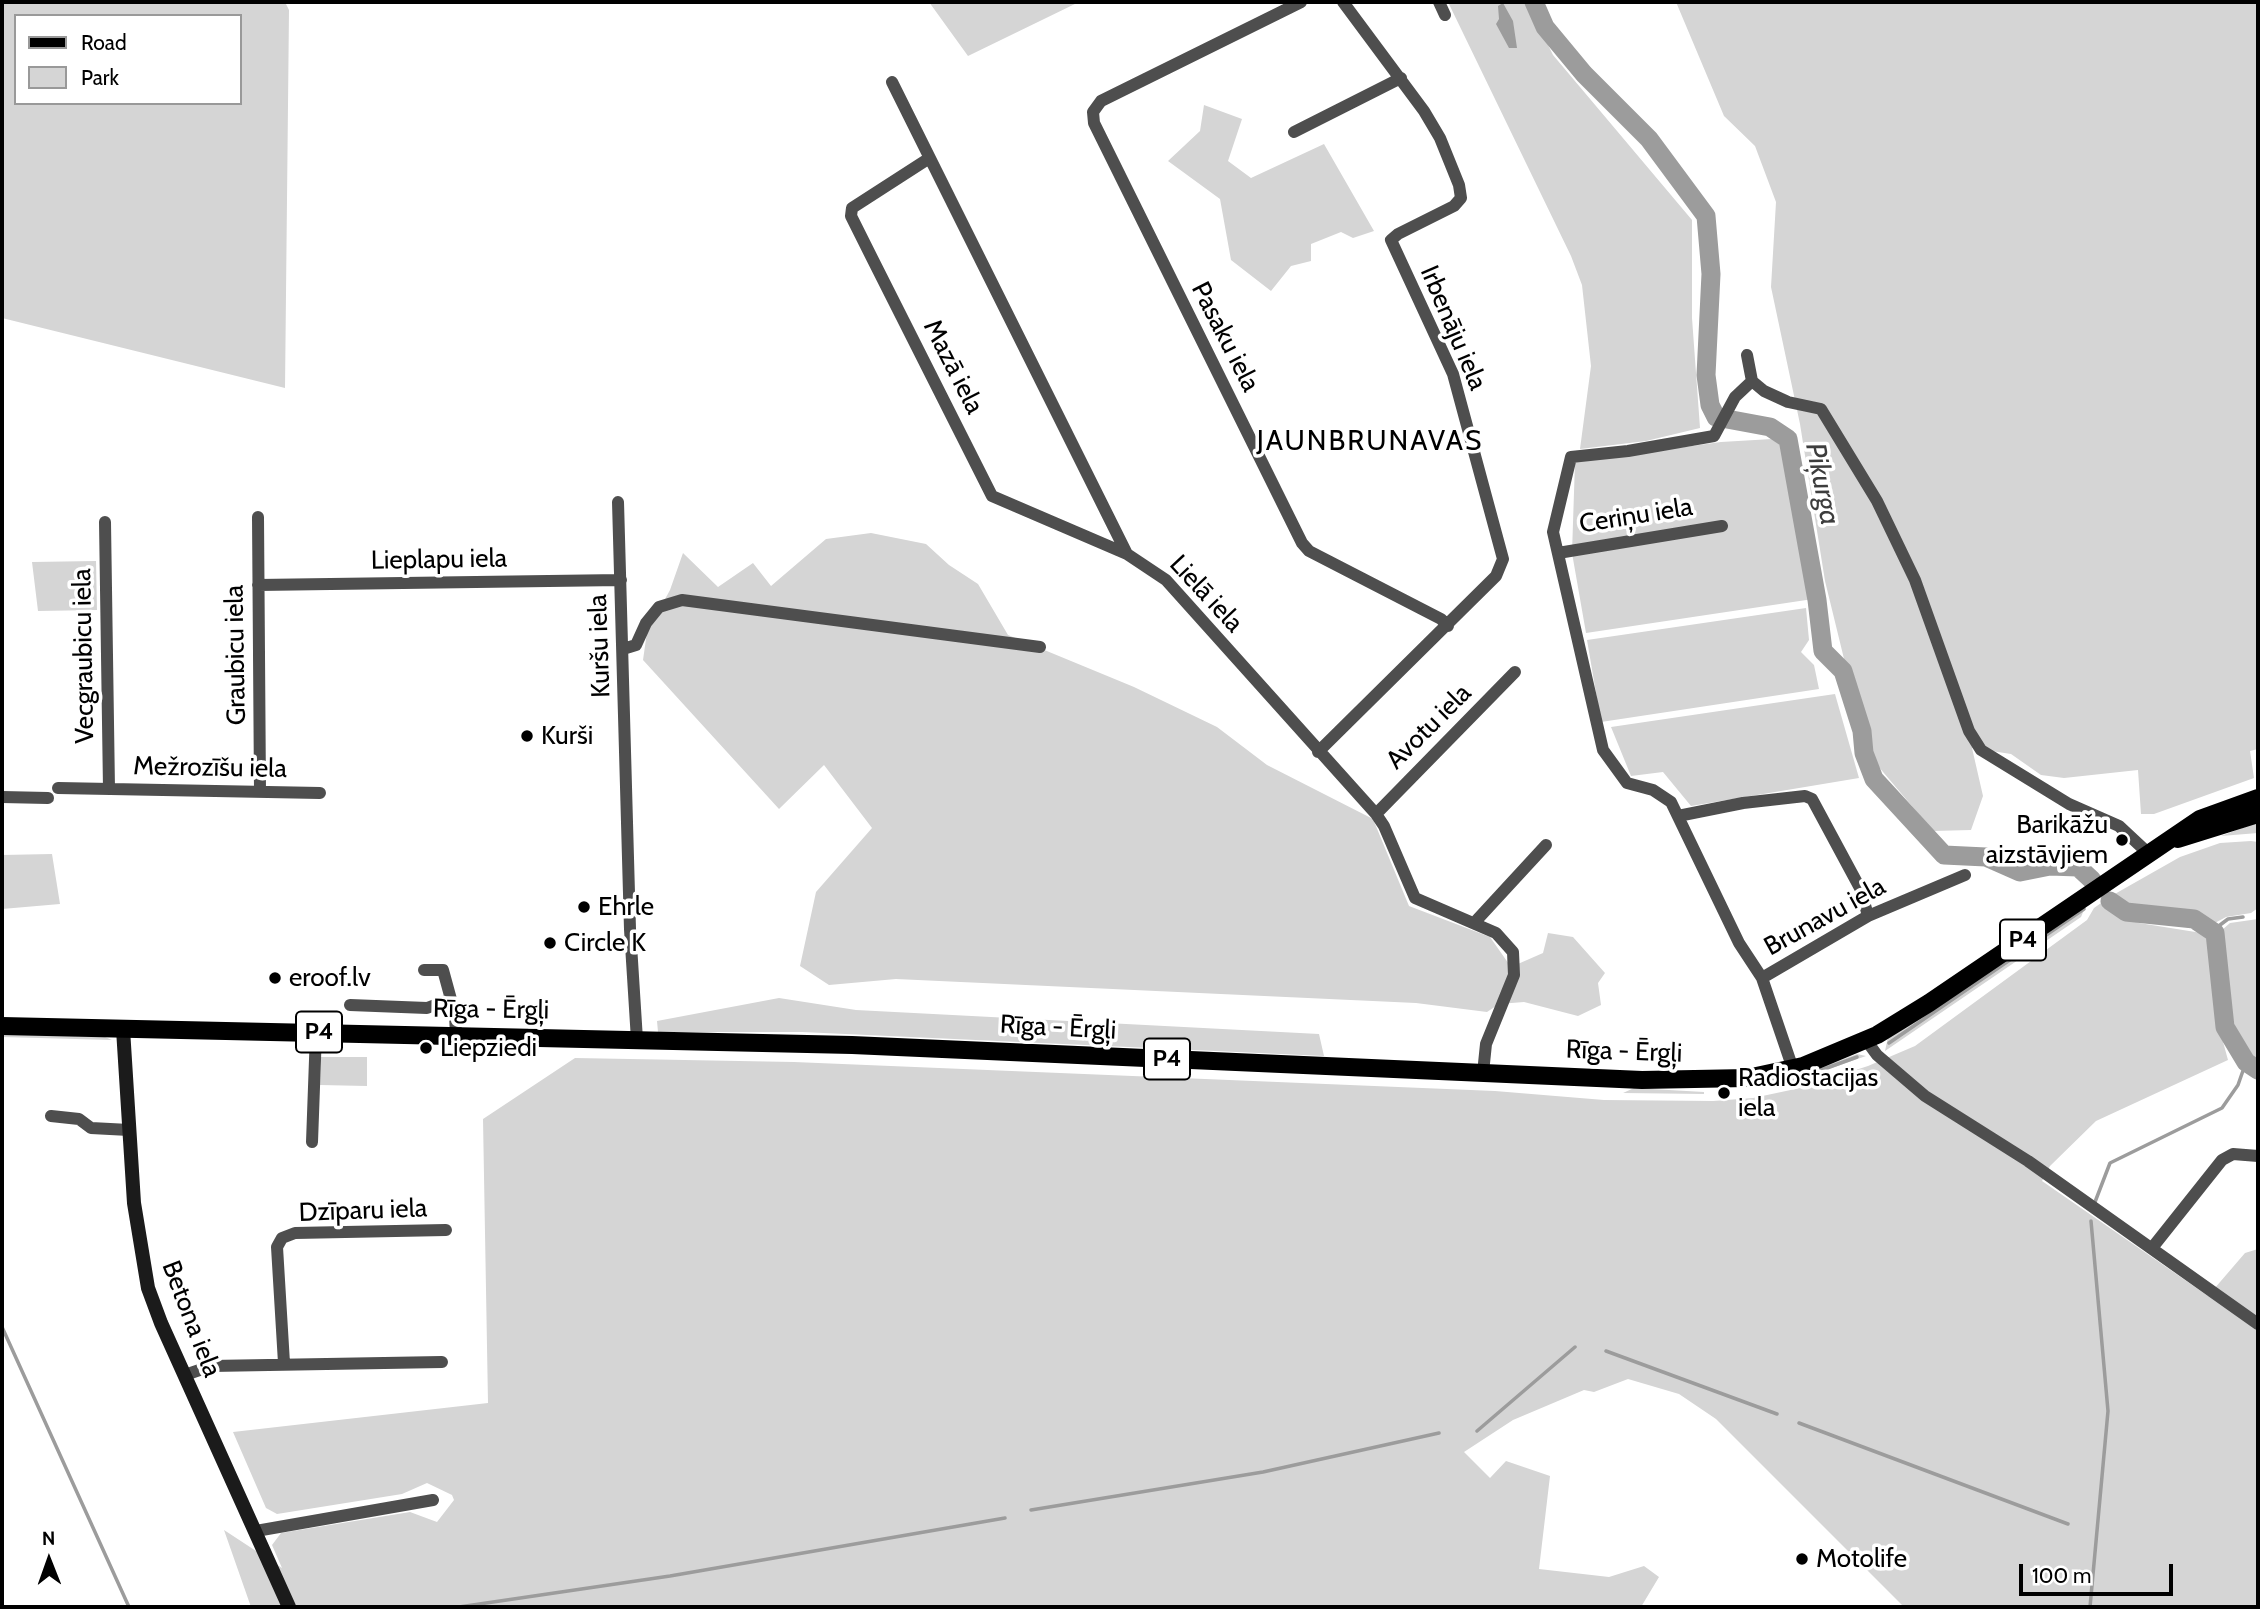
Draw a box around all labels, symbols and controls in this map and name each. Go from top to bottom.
legend [14,14,242,105]
text: Road [81,30,127,55]
text: Park [81,65,119,90]
street label: Irbenāju iela [1413,261,1493,395]
street label: Pasaku iela [1184,277,1266,397]
street label: Mazā iela [916,315,990,419]
district label: JAUNBRUNAVAS [1258,425,1482,459]
water label: Piķurga [1798,440,1846,528]
street label: Ceriņu iela [1577,492,1695,540]
street label: Lieplapu iela [371,543,507,577]
street label: Lielā iela [1163,549,1249,639]
street label: Vecgraubicu iela [67,568,101,744]
street label: Graubicu iela [219,585,253,725]
street label: Kuršu iela [583,594,617,698]
street label: Avotu iela [1380,678,1478,776]
place label: Kurši [541,720,593,752]
marker: Kurši [519,728,535,744]
street label: Mežrozīšu iela [133,751,287,785]
place label: Barikāžu aizstāvjiem [1986,809,2108,870]
marker: Barikāžu aizstāvjiem [2114,832,2130,848]
street label: Brunavu iela [1759,871,1891,963]
place label: Ehrle [598,891,654,923]
marker: Ehrle [576,899,592,915]
road number: P4 [2000,920,2046,960]
place label: Circle K [564,927,646,959]
marker: Circle K [542,935,558,951]
place label: eroof.lv [289,962,371,994]
marker: eroof.lv [267,970,283,986]
street label: Rīga - Ērgļi [433,993,549,1027]
street label: Rīga - Ērgļi [999,1009,1117,1047]
road number: P4 [296,1012,342,1052]
place label: Liepziedi [440,1032,537,1064]
street label: Rīga - Ērgļi [1565,1034,1683,1070]
road number: P4 [1144,1038,1190,1079]
marker: Liepziedi [418,1040,434,1056]
place label: Radiostacijas iela [1738,1062,1878,1124]
marker: Radiostacijas iela [1716,1085,1732,1101]
street label: Dzīparu iela [298,1193,428,1229]
street label: Betona iela [155,1256,227,1382]
north arrow [14,1525,84,1595]
text: N [42,1527,56,1550]
place label: Motolife [1816,1543,1907,1575]
scale bar [2022,1550,2176,1594]
marker: Motolife [1794,1551,1810,1567]
text: 100 m [2032,1563,2091,1588]

